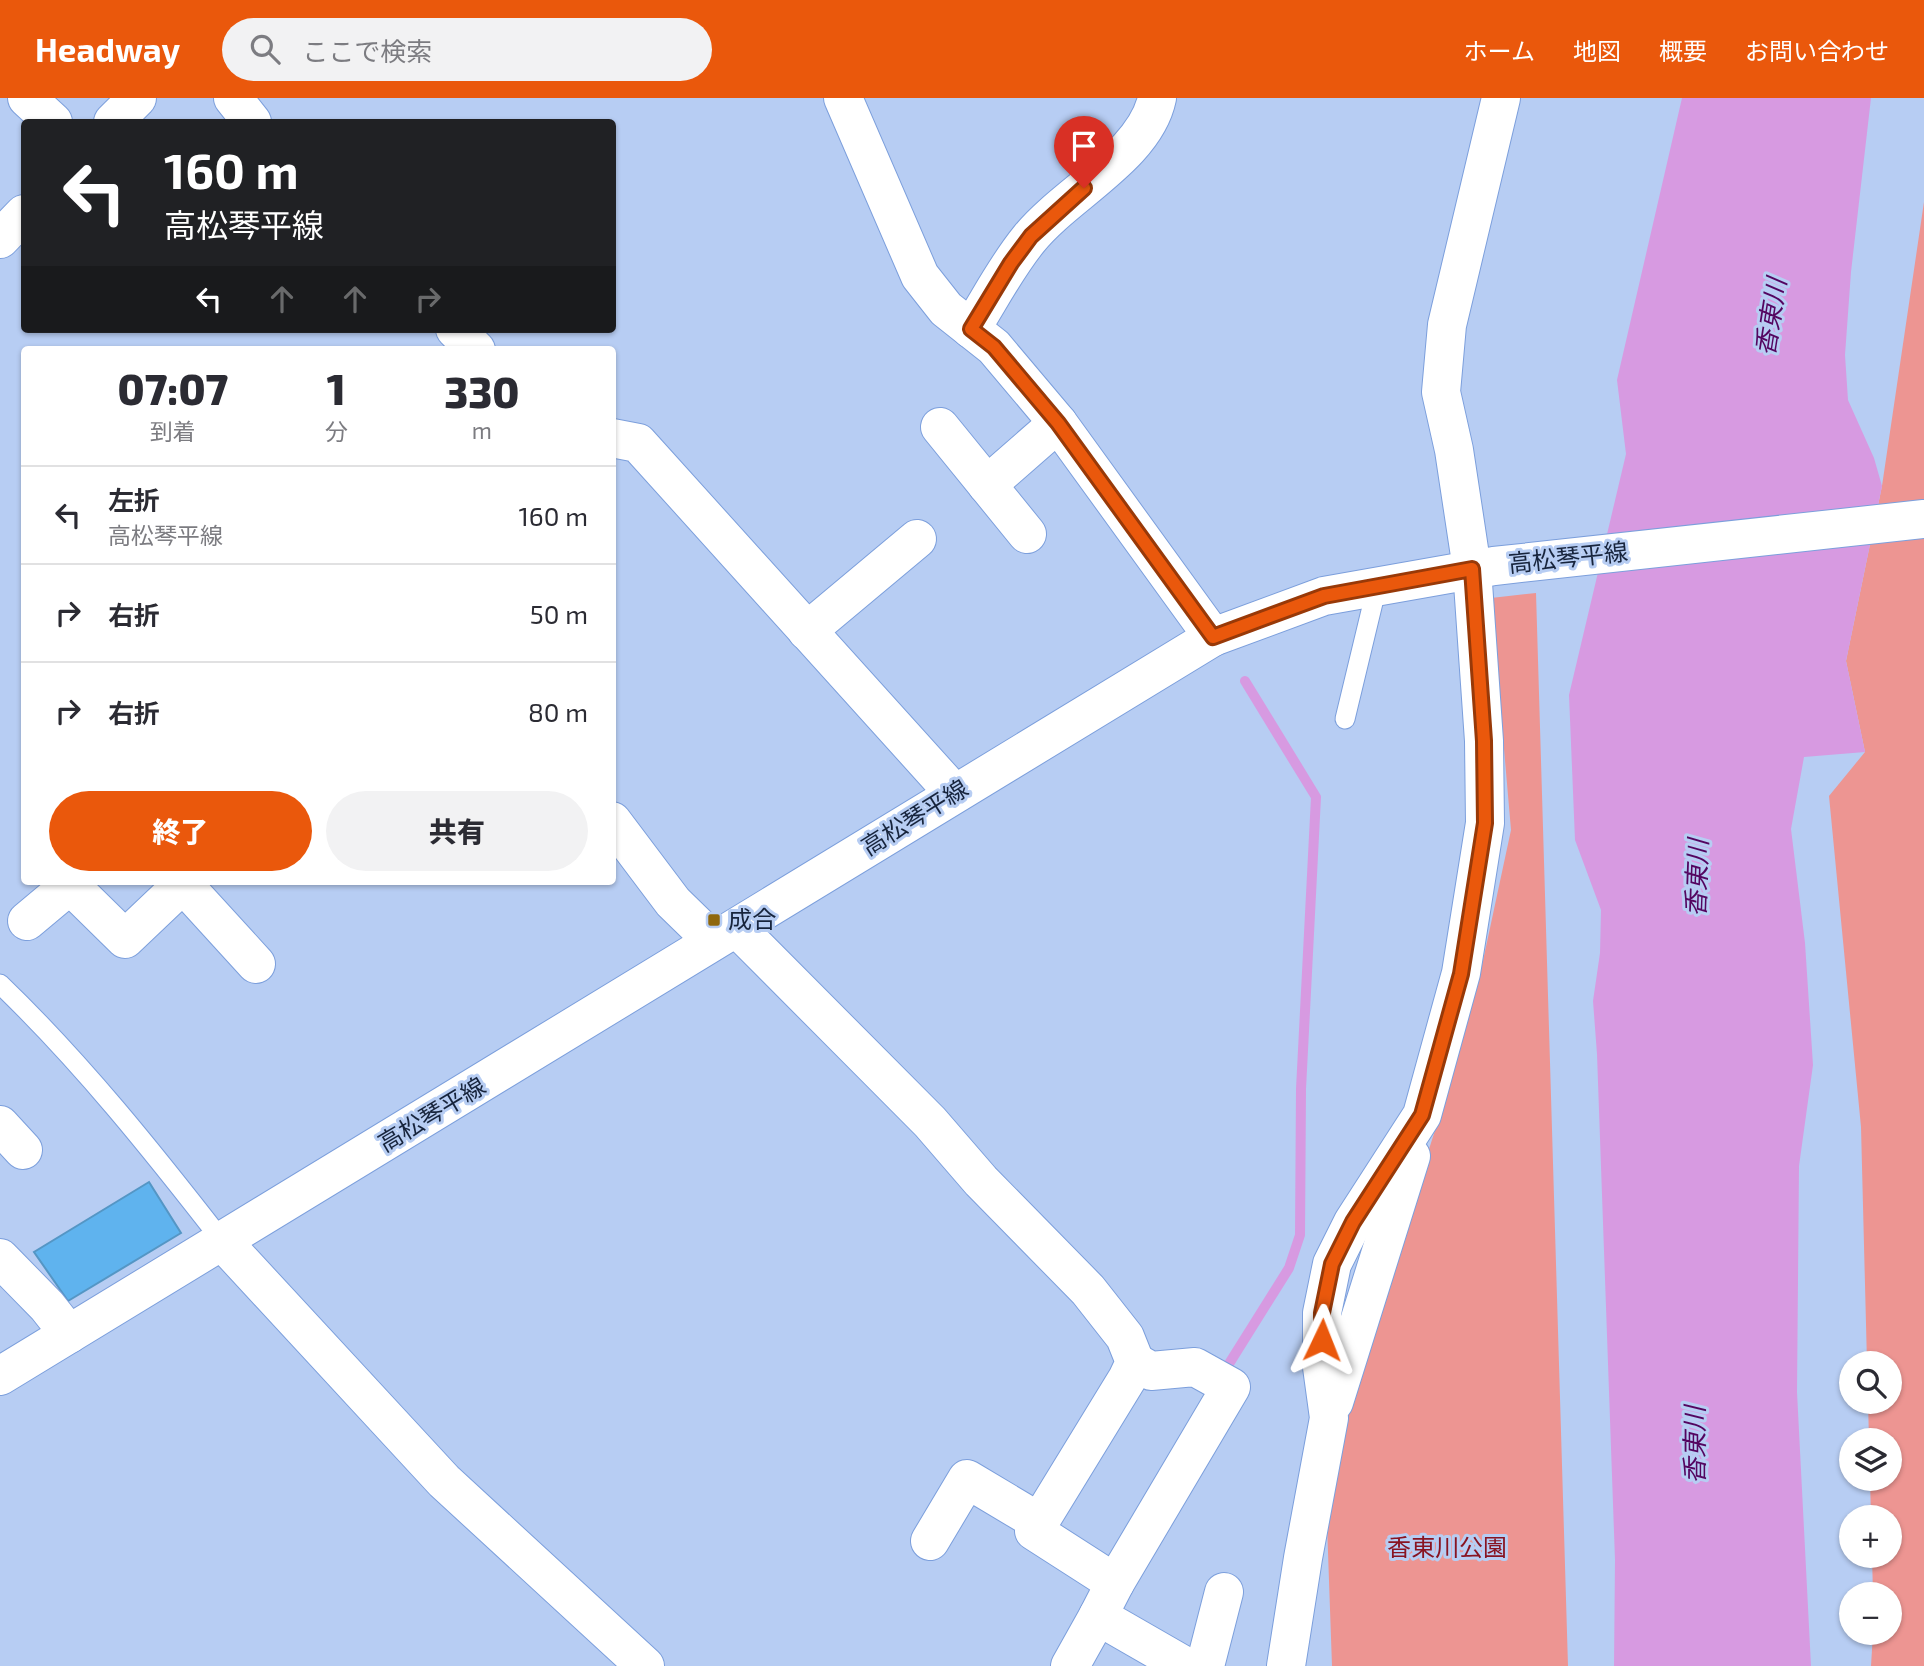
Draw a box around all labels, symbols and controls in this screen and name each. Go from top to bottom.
search box [222,18,712,81]
text: Headway [35,29,180,69]
icon: search [246,30,284,68]
text: ここで検索 [302,35,432,66]
text: ホーム [1464,36,1535,65]
text: 地図 [1573,36,1621,65]
text: 概要 [1659,36,1707,65]
text: お問い合わせ [1745,36,1889,65]
pin [1054,116,1114,188]
icon: arrive [1065,127,1103,165]
text: 160 m [164,140,299,199]
icon: left [49,147,140,238]
text: 高松琴平線 [164,205,324,243]
water label: 香東川 [1748,273,1791,358]
icon: left [190,280,228,318]
icon: ahead [263,280,301,318]
icon: ahead [336,280,374,318]
icon: right [409,280,447,318]
text: 07:07 [118,363,228,413]
text: 1 [327,363,346,413]
text: 330 [444,366,519,416]
text: m [472,416,492,444]
text: 到着 [150,417,196,445]
text: 分 [325,417,348,445]
text: 左折 [108,484,160,515]
icon: left [49,496,87,534]
text: 160 m [519,500,588,531]
text: 高松琴平線 [108,521,223,549]
street label: 高松琴平線 [1507,536,1629,577]
icon: right [49,594,87,632]
text: 50 m [530,598,588,629]
text: 右折 [108,599,160,630]
icon: right [49,692,87,730]
text: 80 m [528,696,588,727]
text: 右折 [108,697,160,728]
street label: 高松琴平線 [856,773,973,861]
button: 終了 [49,791,312,871]
button: 共有 [326,791,588,871]
water label: 香東川 [1679,835,1712,917]
place label: 成合 [728,904,776,933]
marker: 成合 [706,912,722,928]
street label: 高松琴平線 [372,1070,490,1157]
position arrow [1285,1303,1359,1377]
map controls [1839,1351,1902,1645]
button: search [1839,1351,1902,1414]
water label: 香東川 [1678,1403,1709,1484]
button: layers [1839,1428,1902,1491]
button: + [1839,1505,1902,1568]
park label: 香東川公園 [1387,1532,1507,1561]
button: − [1839,1582,1902,1645]

